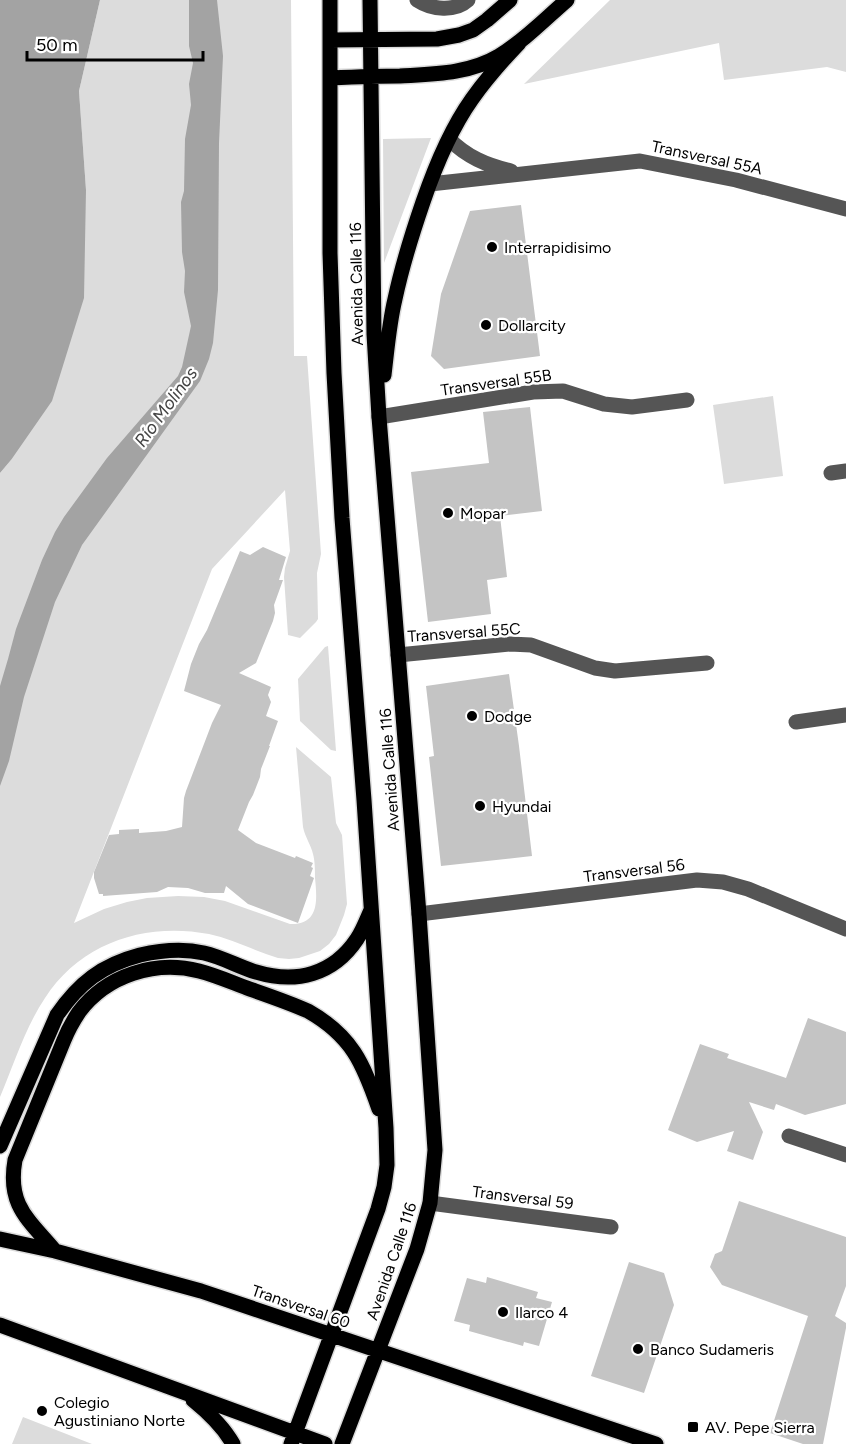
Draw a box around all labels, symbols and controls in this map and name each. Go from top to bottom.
scale bar [27,24,202,62]
text: 50 m [36,34,78,56]
street label: Transversal 55A [650,136,764,179]
street label: Avenida Calle 116 [346,222,367,346]
place label: Interrapidisimo [504,238,611,257]
marker: Interrapidisimo [485,240,499,254]
place label: Dollarcity [498,316,566,335]
marker: Dollarcity [479,318,493,332]
water label: Río Molinos [130,362,203,451]
street label: Transversal 55B [439,365,553,400]
place label: Mopar [460,504,506,523]
marker: Mopar [441,506,455,520]
street label: Transversal 55C [407,619,521,646]
place label: Dodge [484,707,532,726]
street label: Avenida Calle 116 [376,708,403,832]
marker: Dodge [465,709,479,723]
place label: Hyundai [492,797,552,816]
marker: Hyundai [473,799,487,813]
street label: Transversal 56 [582,855,686,886]
street label: Transversal 59 [471,1182,575,1213]
street label: Avenida Calle 116 [362,1200,421,1323]
street label: Transversal 60 [249,1281,352,1332]
place label: Ilarco 4 [515,1303,568,1322]
marker: Ilarco 4 [496,1305,510,1319]
place label: Banco Sudameris [650,1340,774,1359]
marker: Banco Sudameris [631,1342,645,1356]
place label: Colegio Agustiniano Norte [54,1393,185,1430]
marker: Colegio Agustiniano Norte [35,1404,49,1418]
place label: AV. Pepe Sierra [705,1418,815,1437]
marker: AV. Pepe Sierra [686,1420,700,1434]

